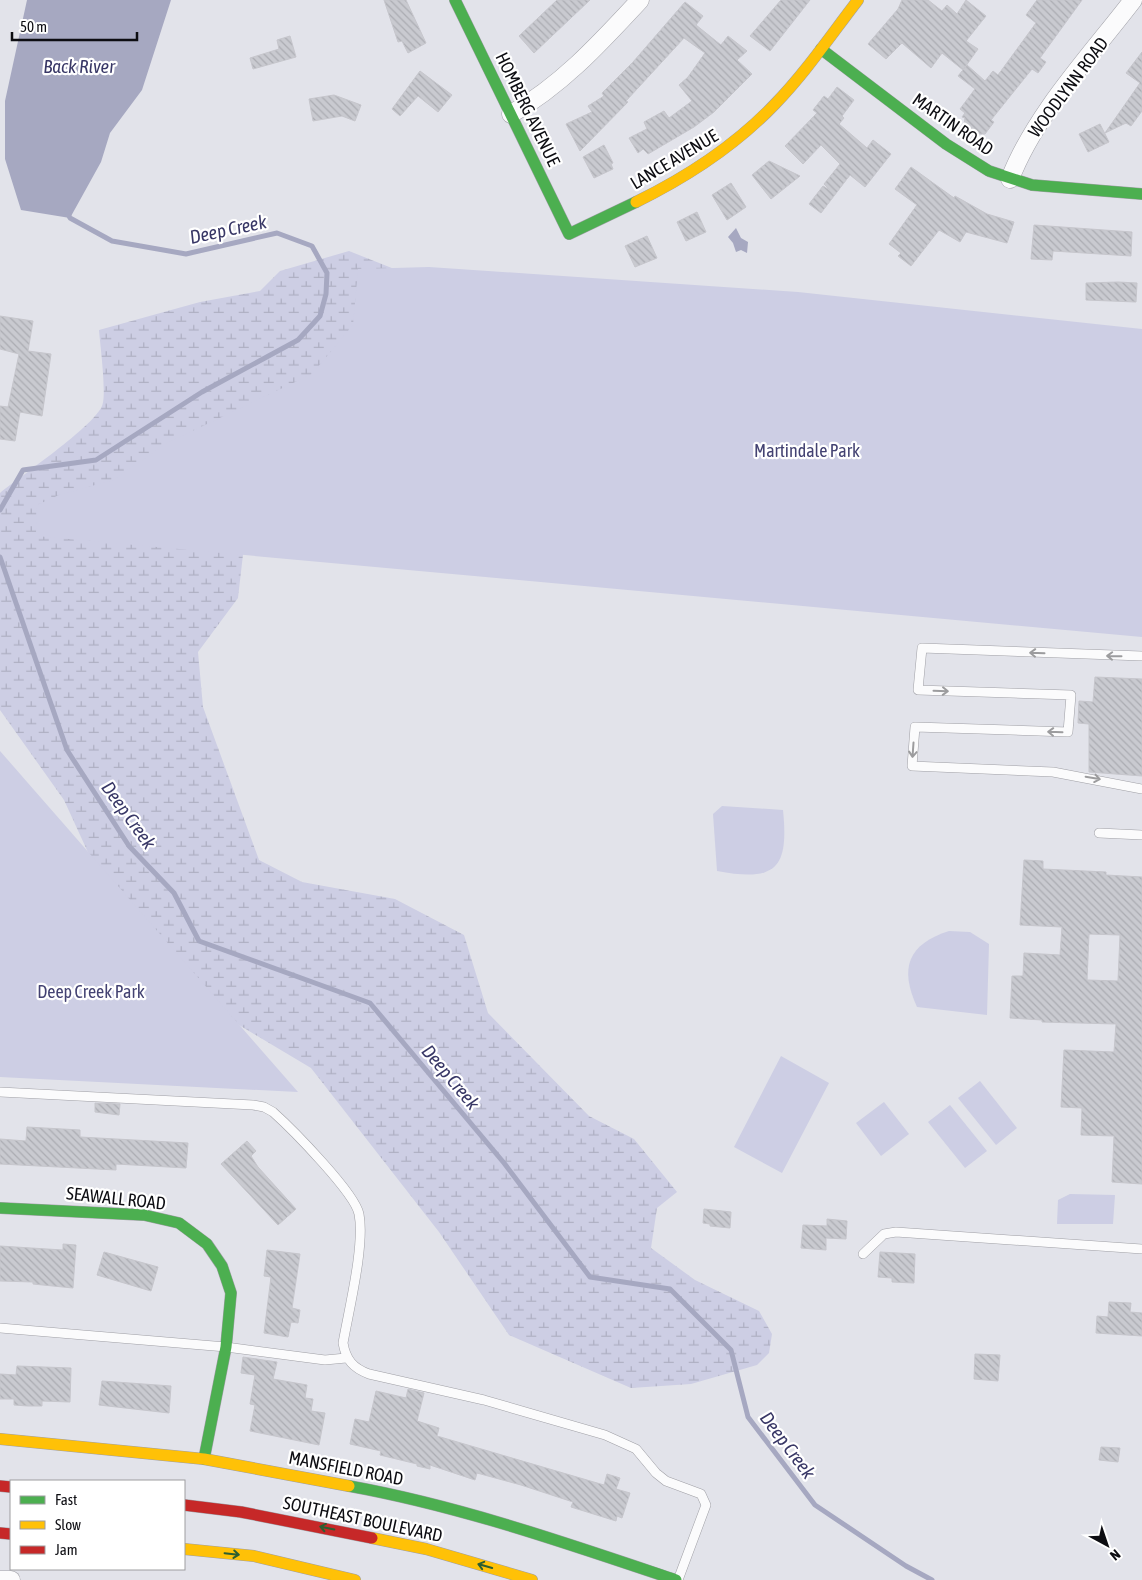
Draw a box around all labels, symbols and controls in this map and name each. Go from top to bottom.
scale bar [12,10,138,42]
text: 50 m [20,18,47,35]
street label: WOODLYNN ROAD [1024,33,1112,141]
street label: HOMBERG AVENUE [491,49,565,170]
water label: Back River [43,55,116,77]
street label: MARTIN ROAD [909,89,997,159]
street label: LANCE AVENUE [626,124,722,193]
water label: Deep Creek [188,210,269,248]
park label: Martindale Park [754,440,860,461]
one-way arrow [1029,648,1045,658]
one-way arrow [1106,651,1122,660]
one-way arrow [933,686,949,696]
one-way arrow [1047,727,1063,736]
one-way arrow [909,742,918,758]
one-way arrow [1084,774,1100,784]
water label: Deep Creek [97,777,161,854]
park label: Deep Creek Park [37,981,145,1002]
water label: Deep Creek [418,1040,485,1114]
street label: SEAWALL ROAD [65,1182,167,1214]
water label: Deep Creek [756,1407,821,1483]
street label: MANSFIELD ROAD [287,1447,405,1489]
legend [10,1480,185,1570]
text: Fast [55,1491,77,1508]
street label: SOUTHEAST BOULEVARD [282,1492,444,1546]
text: Slow [55,1516,81,1533]
north arrow [1082,1520,1132,1570]
one-way arrow [320,1523,336,1533]
text: Jam [55,1541,78,1558]
text: N [1107,1546,1124,1564]
one-way arrow [224,1549,240,1559]
one-way arrow [478,1561,494,1571]

